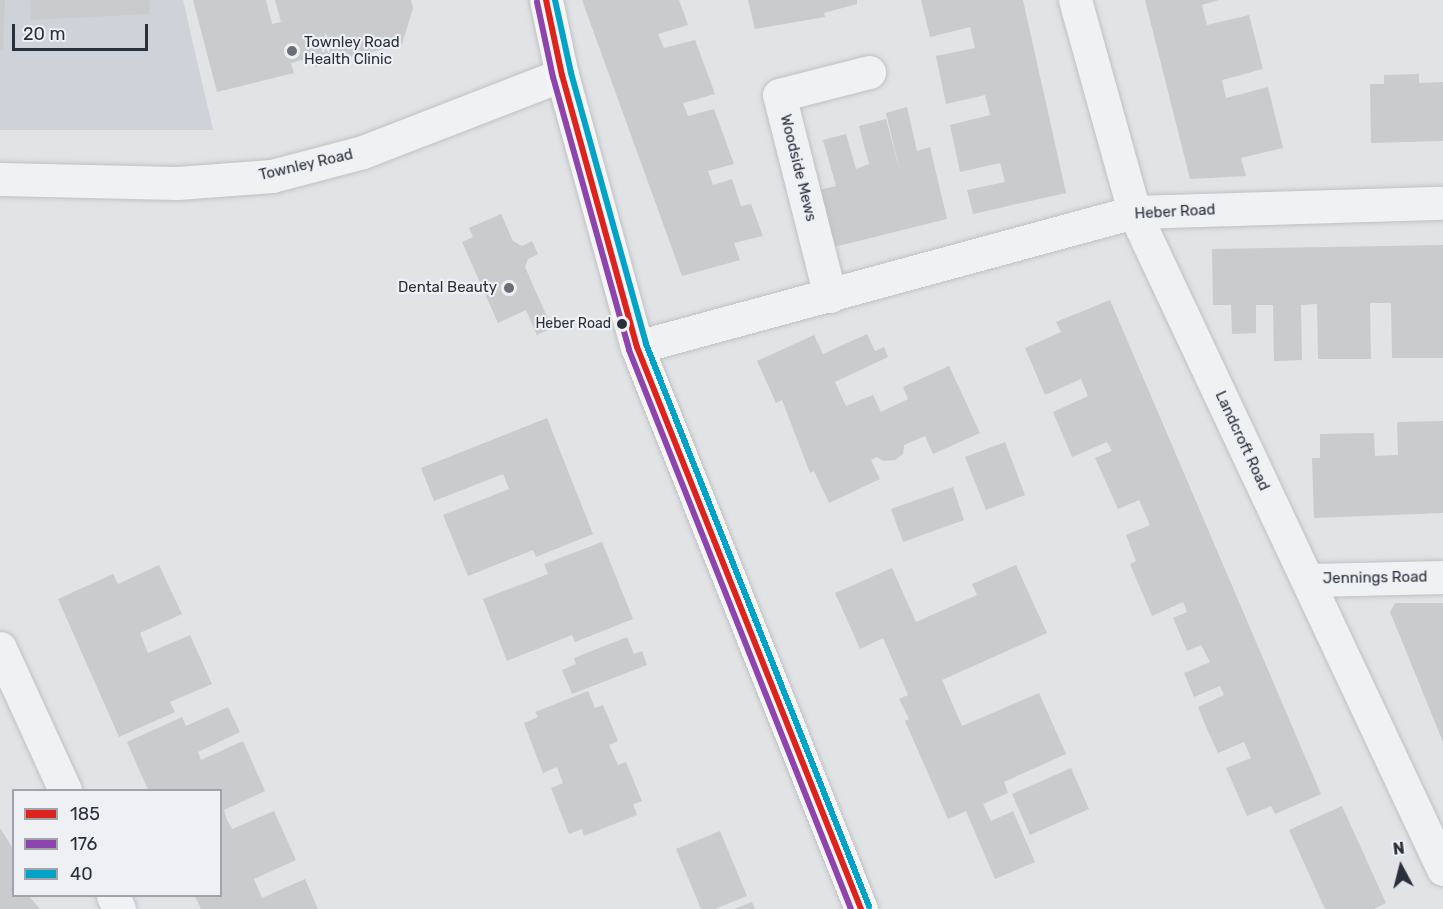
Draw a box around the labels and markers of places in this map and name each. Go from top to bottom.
place label: Townley Road Health Clinic [304,33,400,68]
marker: Townley Road Health Clinic [285,44,299,58]
place label: Dental Beauty [398,279,497,297]
marker: Dental Beauty [502,281,516,295]
place label: Heber Road [535,316,611,332]
marker: Heber Road [616,318,628,330]

